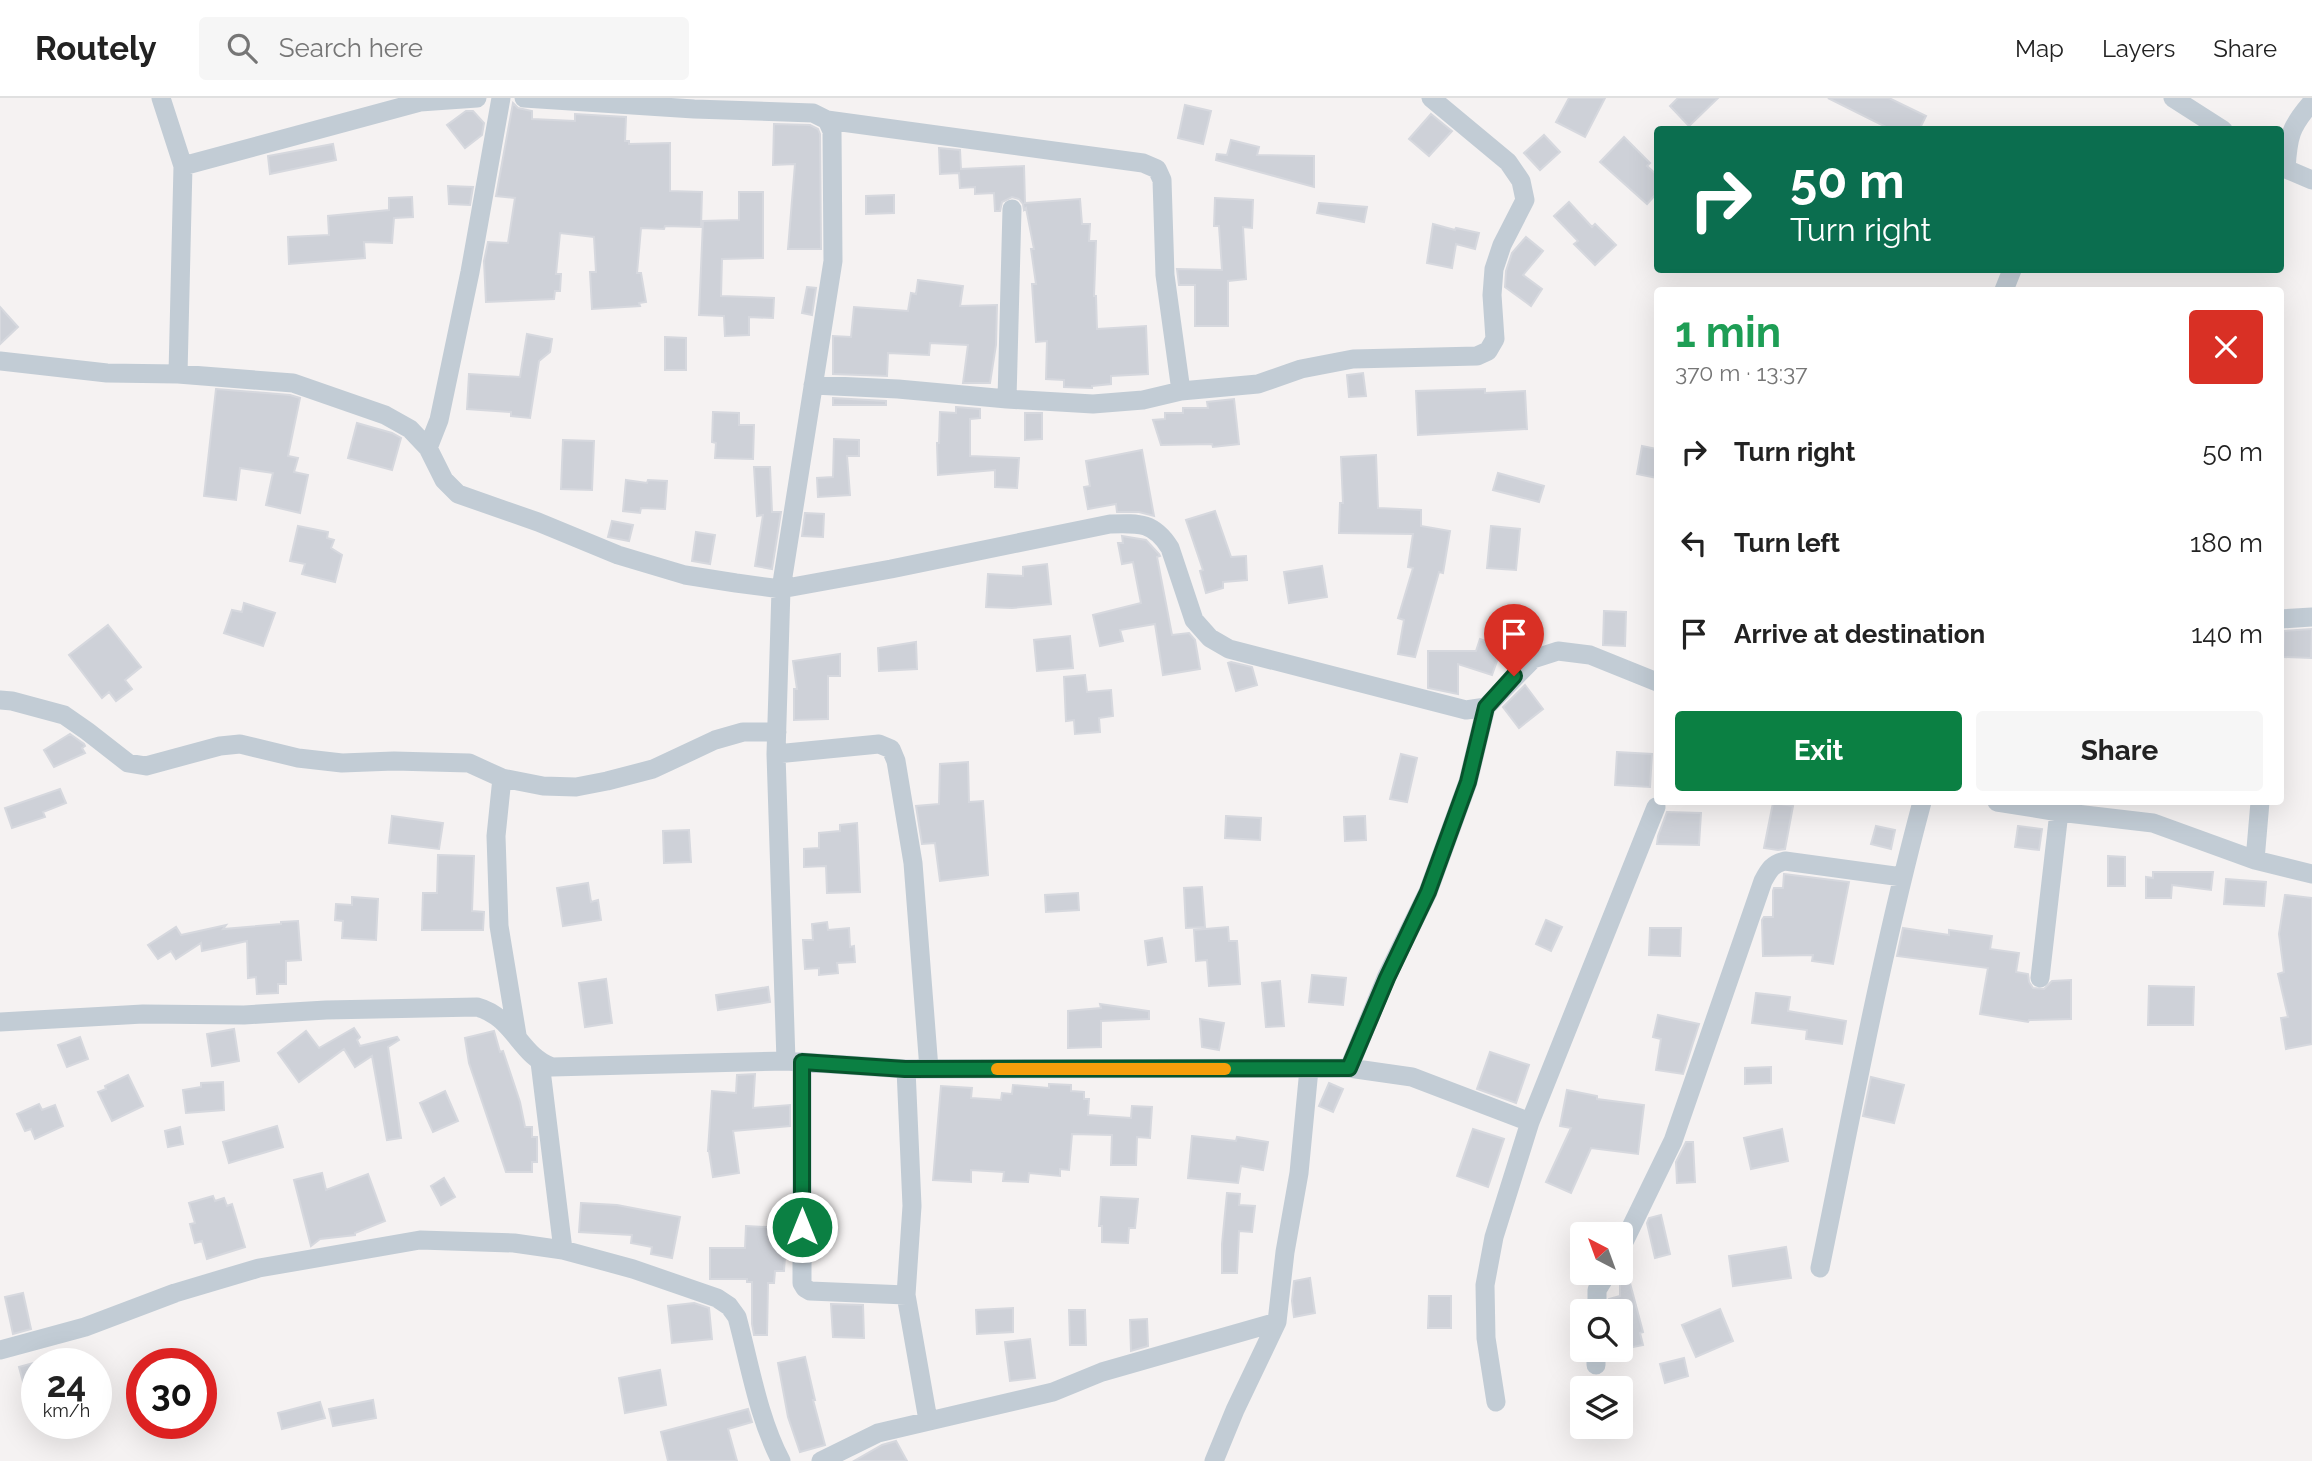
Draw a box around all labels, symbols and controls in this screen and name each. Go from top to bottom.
search box [199,17,689,80]
text: Routely [35,29,157,68]
icon: search [223,29,261,67]
text: Search here [279,33,423,63]
text: Map [2015,34,2064,63]
text: Layers [2102,34,2175,63]
text: Share [2213,34,2277,63]
text: 50 m [1790,152,1905,209]
icon: right [1675,154,1766,245]
text: Turn right [1790,211,1931,248]
text: 1 min [1675,308,1781,357]
button: close [2189,310,2263,384]
text: 370 m · 13:37 [1675,359,1807,386]
icon: right [1675,433,1713,471]
text: Turn right [1734,437,1855,467]
text: 50 m [2202,437,2263,467]
icon: left [1675,524,1713,562]
text: Turn left [1734,528,1840,558]
text: 180 m [2190,528,2263,558]
pin [1484,604,1544,676]
icon: arrive [1495,615,1533,653]
icon: arrive [1675,615,1713,653]
text: Arrive at destination [1734,619,1985,649]
text: 140 m [2191,619,2263,649]
button: Exit [1675,711,1962,791]
button: Share [1976,711,2263,791]
position arrow [765,1190,839,1264]
north arrow [1570,1222,1633,1284]
map controls [1570,1222,1633,1439]
button: search [1570,1299,1633,1362]
speed limit sign: 30 [126,1348,217,1439]
text: 24 [47,1364,86,1405]
button: layers [1570,1376,1633,1439]
text: km/h [43,1400,90,1421]

